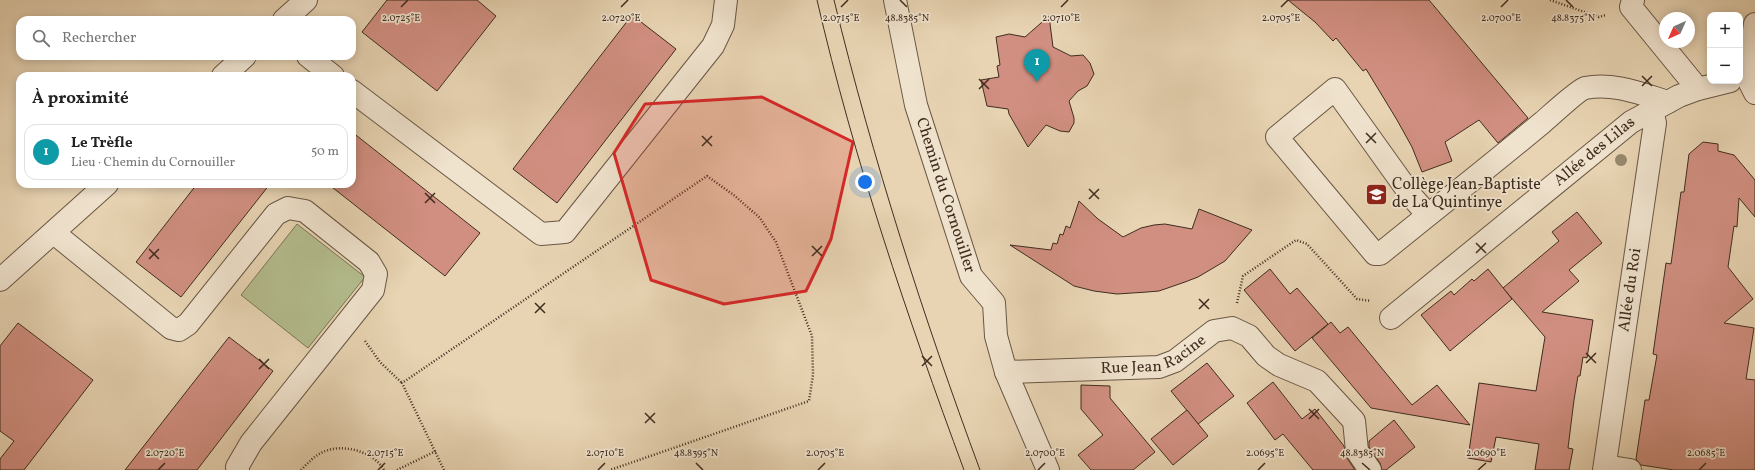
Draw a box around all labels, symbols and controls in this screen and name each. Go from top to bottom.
text: 2.0725°E [382,11,420,25]
text: 2.0720°E [601,11,641,25]
text: 2.0715°E [822,11,860,25]
text: 48.8385°N [885,11,930,25]
text: 2.0710°E [1042,11,1080,25]
text: 2.0705°E [1262,11,1300,25]
text: 2.0700°E [1481,11,1521,25]
text: 48.8375°N [1551,11,1596,25]
north arrow [1659,12,1695,48]
map controls [1707,12,1743,84]
button: + [1707,12,1743,48]
search box [16,16,356,60]
icon: search [30,27,52,49]
text: Rechercher [62,28,136,49]
button: − [1707,48,1743,84]
pin: 1 [1024,49,1050,82]
text: À proximité [32,87,129,110]
street label: Allée des Lilas [1549,112,1640,192]
street label: Chemin du Cornouiller [910,115,980,276]
text: Le Trèfle [71,133,133,154]
text: 1 [43,143,49,161]
text: 50 m [311,143,339,161]
text: Lieu · Chemin du Cornouiller [71,154,235,172]
your location [855,172,875,192]
place label: Collège Jean-Baptiste de La Quintinye [1392,174,1541,214]
school or university icon: Collège Jean-Baptiste de La Quintinye [1363,181,1389,207]
street label: Allée du Roi [1613,246,1648,333]
street label: Rue Jean Racine [1100,330,1211,380]
text: 2.0720°E [145,446,185,460]
text: 2.0715°E [366,446,404,460]
text: 2.0710°E [586,446,624,460]
text: 48.8395°N [674,446,719,460]
text: 2.0705°E [806,446,844,460]
text: 2.0700°E [1025,446,1065,460]
text: 2.0695°E [1246,446,1284,460]
text: 48.8385°N [1340,446,1385,460]
text: 2.0690°E [1466,446,1506,460]
text: 2.0685°E [1687,446,1725,460]

